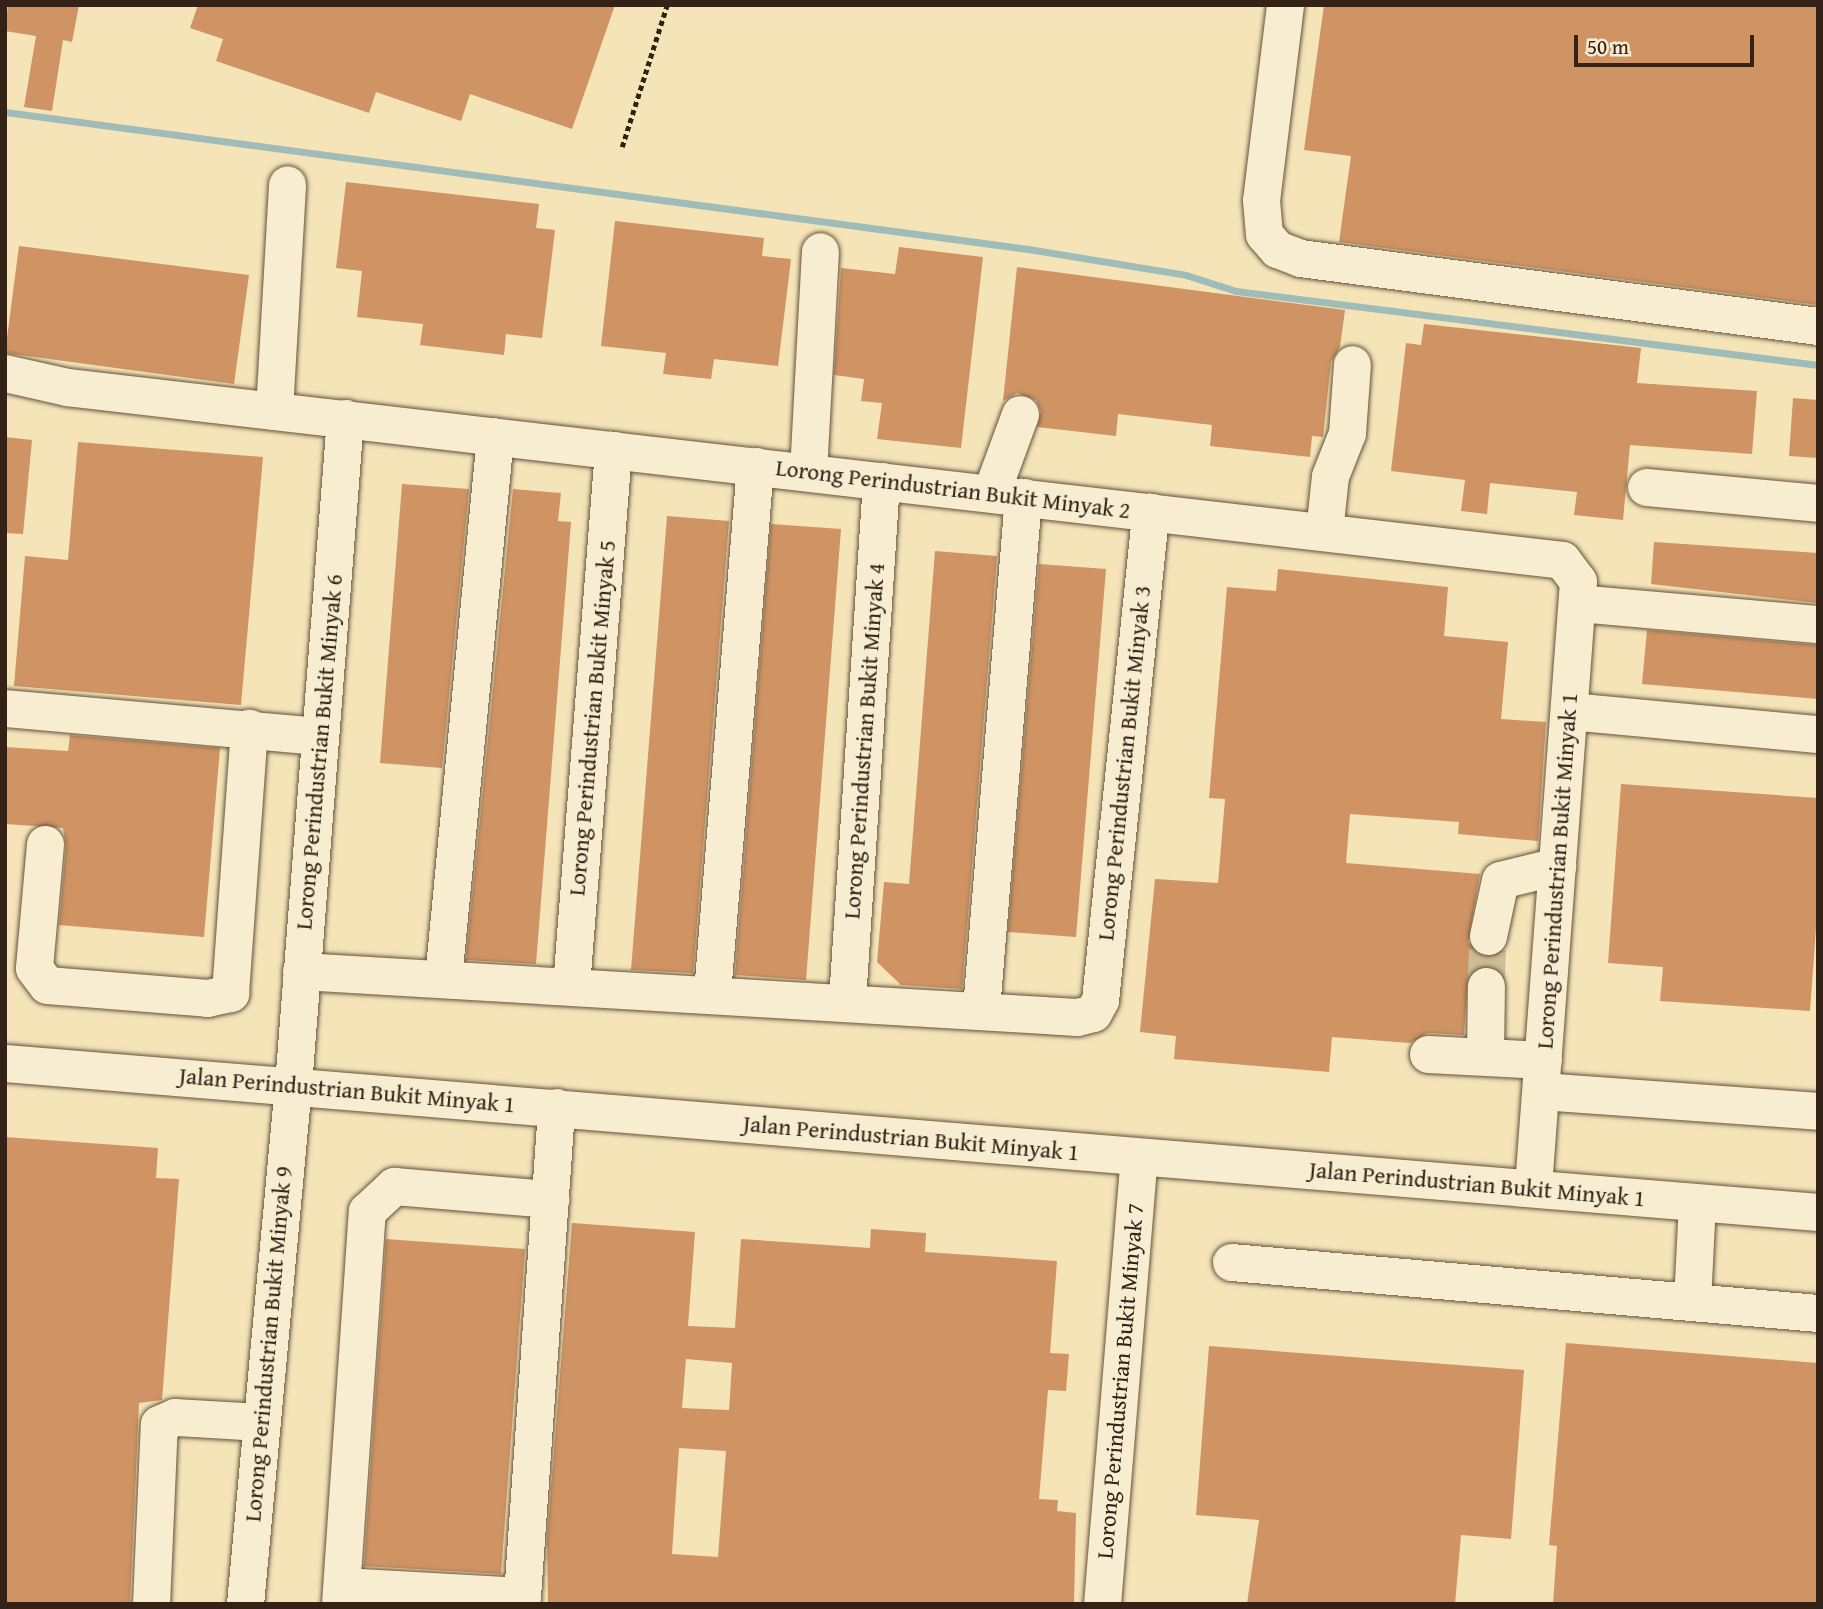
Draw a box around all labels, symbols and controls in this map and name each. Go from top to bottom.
scale bar [1578,21,1758,65]
text: 50 m [1587,31,1629,62]
street label: Lorong Perindustrian Bukit Minyak 2 [774,454,1132,524]
street label: Lorong Perindustrian Bukit Minyak 5 [563,539,621,897]
street label: Lorong Perindustrian Bukit Minyak 4 [838,562,890,920]
street label: Lorong Perindustrian Bukit Minyak 6 [290,573,348,931]
street label: Lorong Perindustrian Bukit Minyak 3 [1092,584,1156,942]
street label: Lorong Perindustrian Bukit Minyak 1 [1531,692,1583,1050]
street label: Jalan Perindustrian Bukit Minyak 1 [178,1062,516,1118]
street label: Jalan Perindustrian Bukit Minyak 1 [742,1110,1080,1166]
street label: Jalan Perindustrian Bukit Minyak 1 [1308,1156,1646,1212]
street label: Lorong Perindustrian Bukit Minyak 9 [239,1165,297,1523]
street label: Lorong Perindustrian Bukit Minyak 7 [1091,1202,1149,1560]

